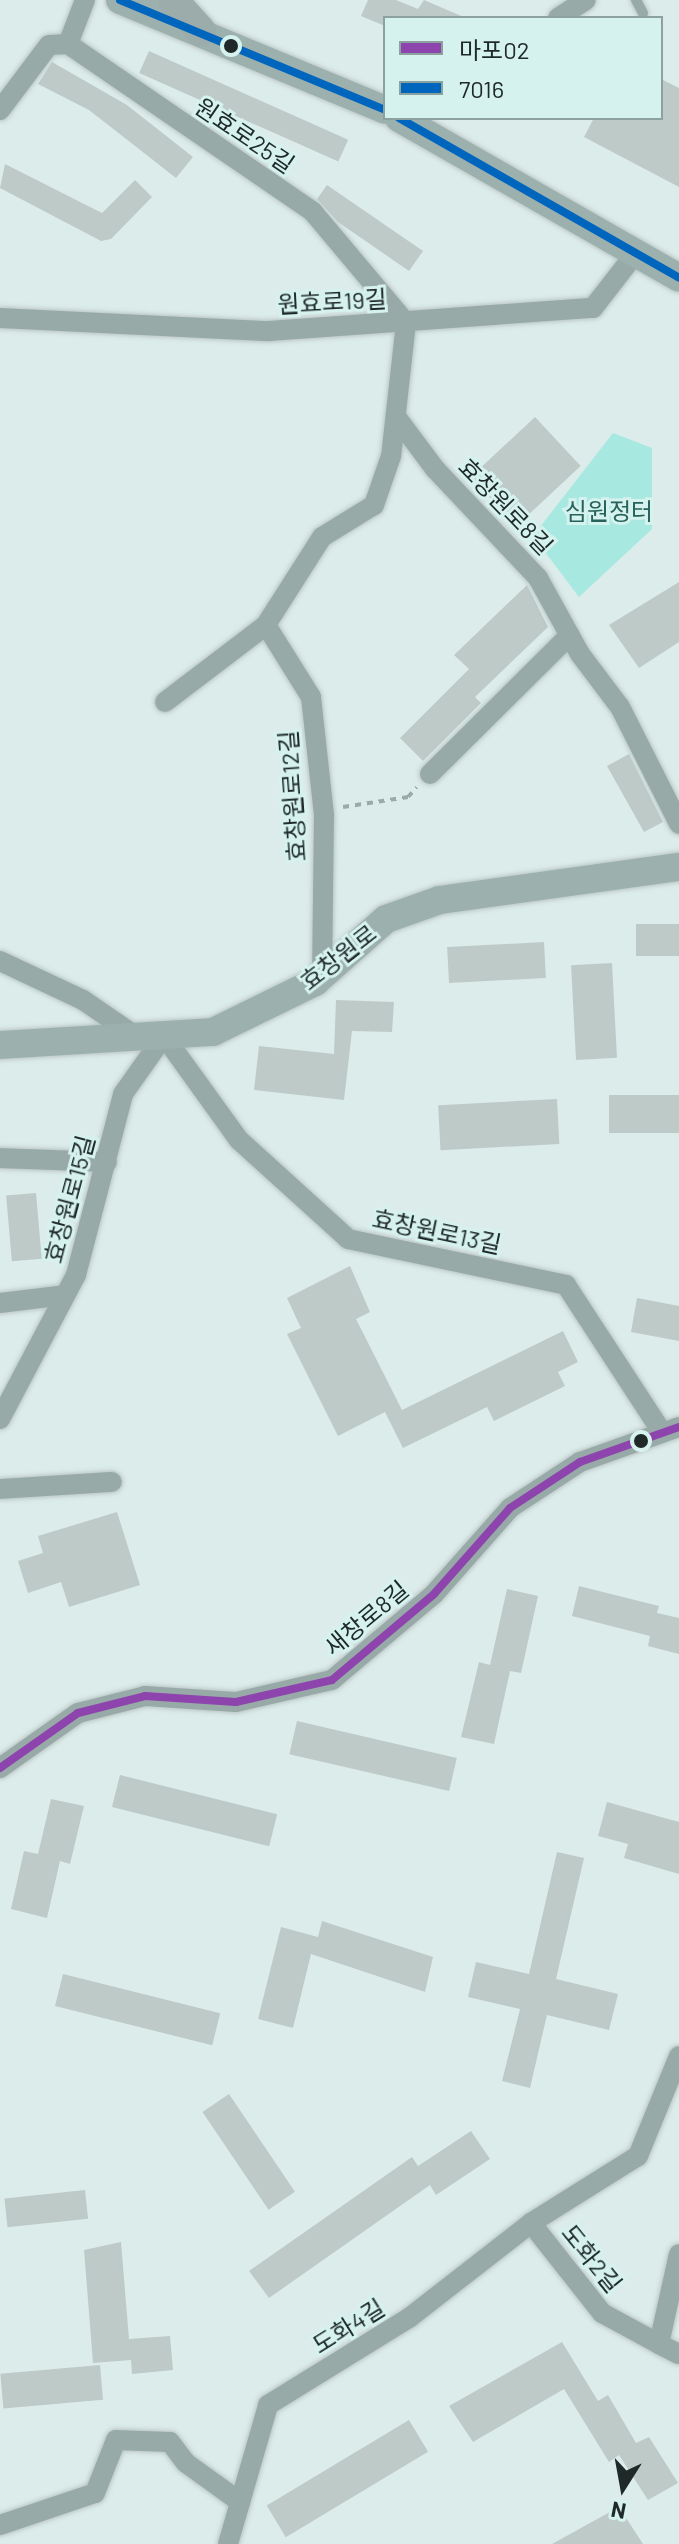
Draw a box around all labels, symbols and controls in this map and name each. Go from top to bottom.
legend [383,16,663,120]
text: 마포02 [459,35,530,64]
unlabelled marker [223,38,239,54]
text: 7016 [459,74,504,103]
street label: 원효로25길 [190,91,300,179]
street label: 원효로19길 [277,284,387,318]
street label: 효창원로8길 [453,452,559,560]
park label: 심원정터 [565,497,653,525]
street label: 효창원로12길 [273,729,311,863]
street label: 효창원로 [294,918,382,996]
street label: 효창원로15길 [38,1132,100,1266]
street label: 효창원로13길 [370,1203,504,1259]
unlabelled marker [633,1433,649,1449]
street label: 새창로8길 [318,1575,414,1661]
street label: 도화2길 [556,2218,628,2298]
street label: 도화4길 [307,2293,389,2359]
north arrow [583,2448,663,2528]
text: N [609,2497,628,2526]

